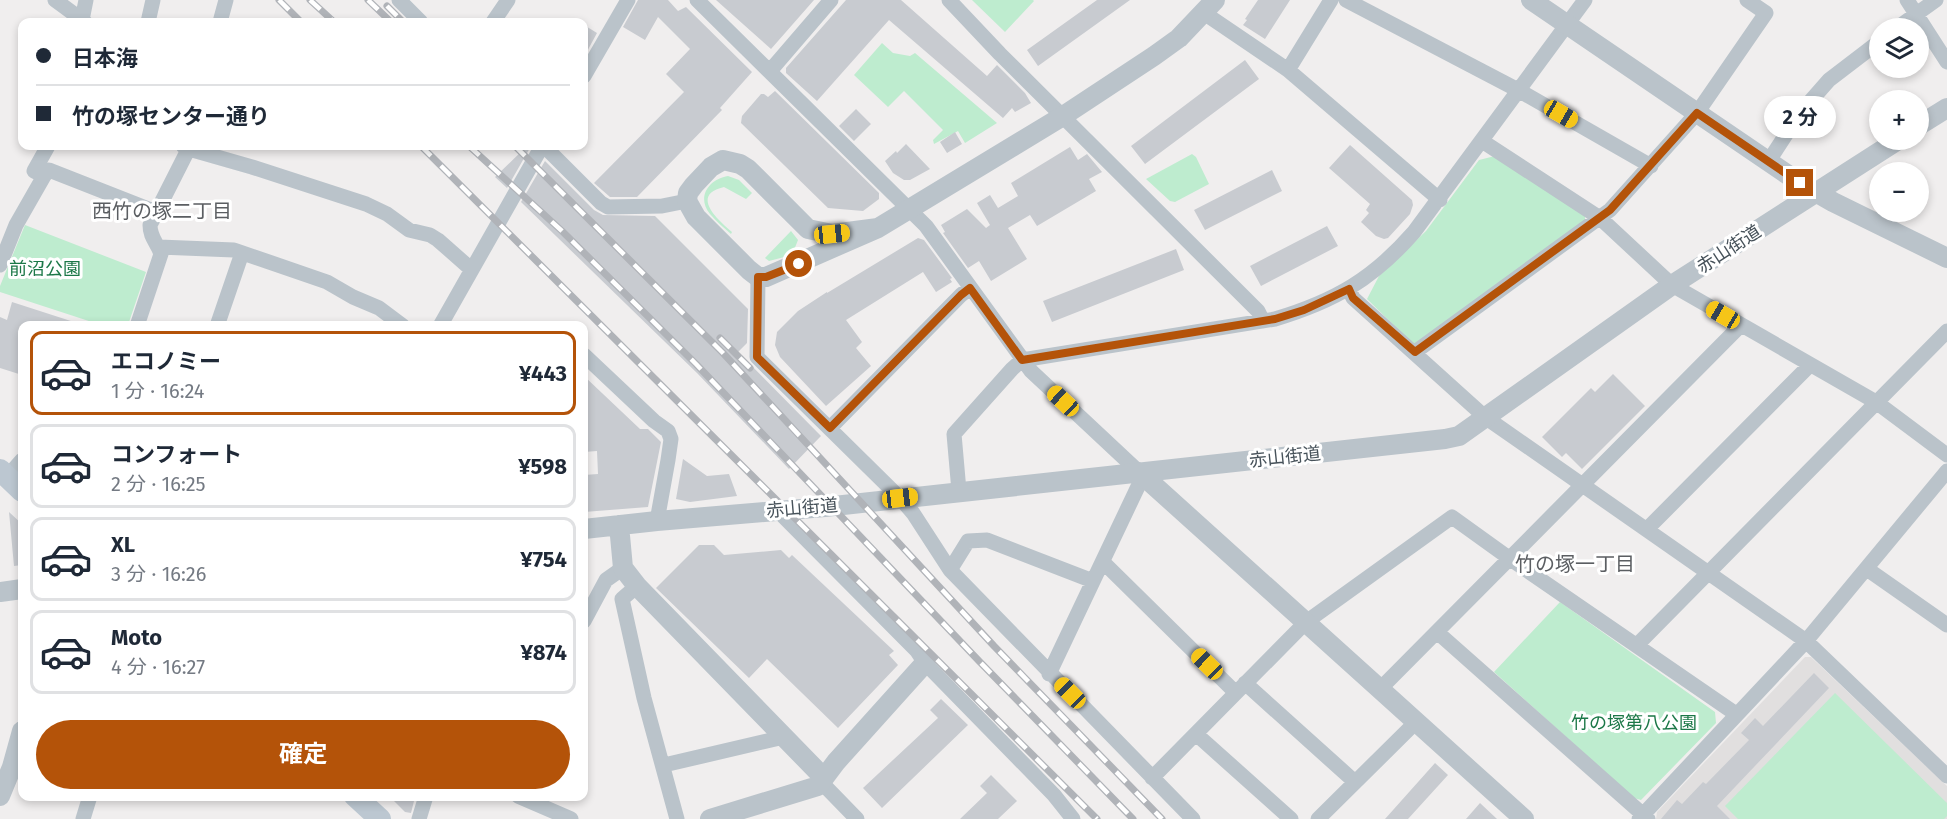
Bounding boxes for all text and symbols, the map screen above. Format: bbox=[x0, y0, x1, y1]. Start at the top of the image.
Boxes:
map controls bbox=[1869, 18, 1929, 222]
button: layers bbox=[1869, 18, 1929, 78]
text: 日本海 bbox=[72, 45, 138, 72]
button: + bbox=[1869, 90, 1929, 150]
callout: 2 分 bbox=[1764, 96, 1836, 138]
car bbox=[1541, 97, 1581, 131]
text: 竹の塚センター通り bbox=[72, 103, 270, 130]
text: 2 分 bbox=[1782, 105, 1818, 129]
button: − bbox=[1869, 162, 1929, 222]
route end bbox=[1786, 169, 1813, 196]
district label: 西竹の塚二丁目 bbox=[92, 199, 232, 223]
street label: 赤山街道 bbox=[1693, 220, 1765, 278]
car bbox=[813, 223, 851, 245]
route start bbox=[785, 250, 812, 277]
park label: 前沼公園 bbox=[9, 258, 81, 280]
car bbox=[1703, 298, 1743, 332]
icon: car bbox=[39, 346, 93, 400]
text: エコノミー bbox=[111, 348, 221, 375]
text: ¥443 bbox=[519, 360, 567, 387]
text: 1 分 · 16:24 bbox=[111, 379, 204, 403]
car bbox=[1044, 382, 1082, 420]
icon: car bbox=[39, 439, 93, 493]
text: コンフォート bbox=[111, 441, 242, 468]
street label: 赤山街道 bbox=[1248, 442, 1322, 472]
text: ¥598 bbox=[518, 453, 567, 480]
text: 2 分 · 16:25 bbox=[111, 472, 206, 496]
car bbox=[881, 487, 919, 509]
street label: 赤山街道 bbox=[765, 494, 839, 522]
text: XL bbox=[111, 531, 135, 558]
icon: car bbox=[39, 532, 93, 586]
text: ¥754 bbox=[520, 546, 567, 573]
district label: 竹の塚一丁目 bbox=[1515, 552, 1635, 576]
text: 3 分 · 16:26 bbox=[111, 562, 206, 586]
text: Moto bbox=[111, 624, 162, 651]
icon: car bbox=[39, 625, 93, 679]
text: ¥874 bbox=[520, 639, 567, 666]
car bbox=[1188, 645, 1226, 683]
text: 4 分 · 16:27 bbox=[111, 655, 205, 679]
car bbox=[1051, 674, 1089, 712]
park label: 竹の塚第八公園 bbox=[1571, 712, 1697, 734]
button: 確定 bbox=[36, 720, 570, 789]

